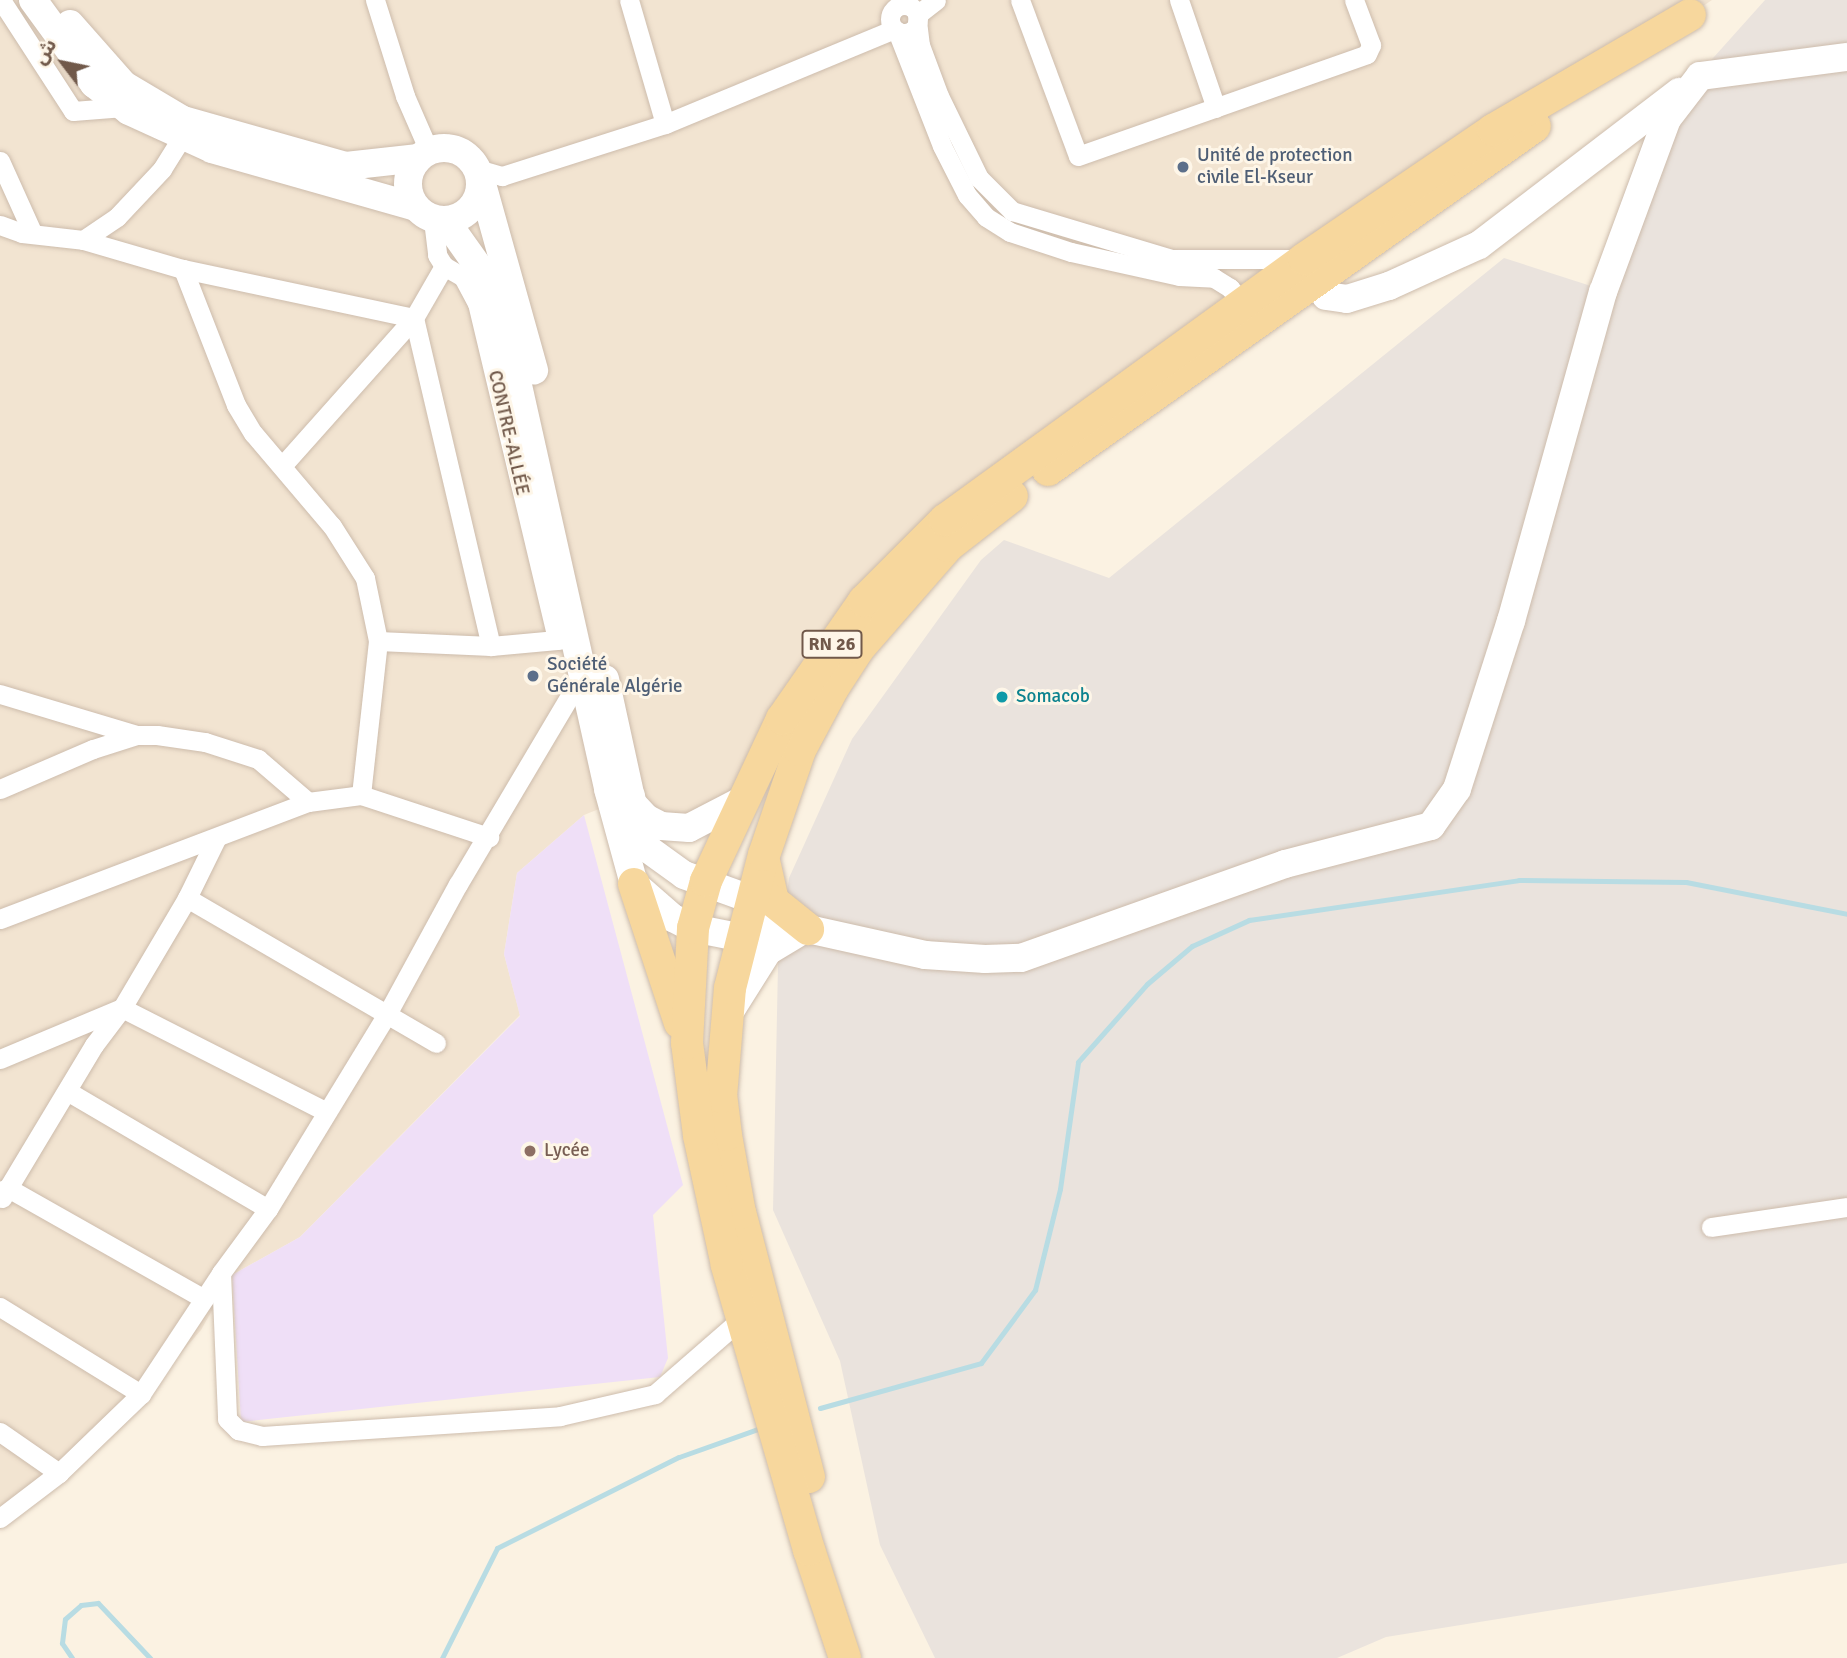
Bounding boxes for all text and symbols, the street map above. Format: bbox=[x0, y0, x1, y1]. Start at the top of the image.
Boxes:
north arrow bbox=[28, 28, 98, 98]
text: ش bbox=[28, 34, 62, 69]
place label: Unité de protection civile El-Kseur bbox=[1197, 145, 1353, 189]
marker: Unité de protection civile El-Kseur bbox=[1175, 159, 1191, 175]
street label: CONTRE-ALLÉE bbox=[483, 368, 533, 498]
road number: RN 26 bbox=[800, 630, 864, 658]
place label: Société Générale Algérie bbox=[547, 654, 683, 698]
marker: Société Générale Algérie bbox=[525, 668, 541, 684]
place label: Somacob bbox=[1016, 686, 1090, 708]
marker: Somacob bbox=[994, 689, 1010, 705]
place label: Lycée bbox=[544, 1140, 590, 1162]
marker: Lycée bbox=[522, 1143, 538, 1159]

